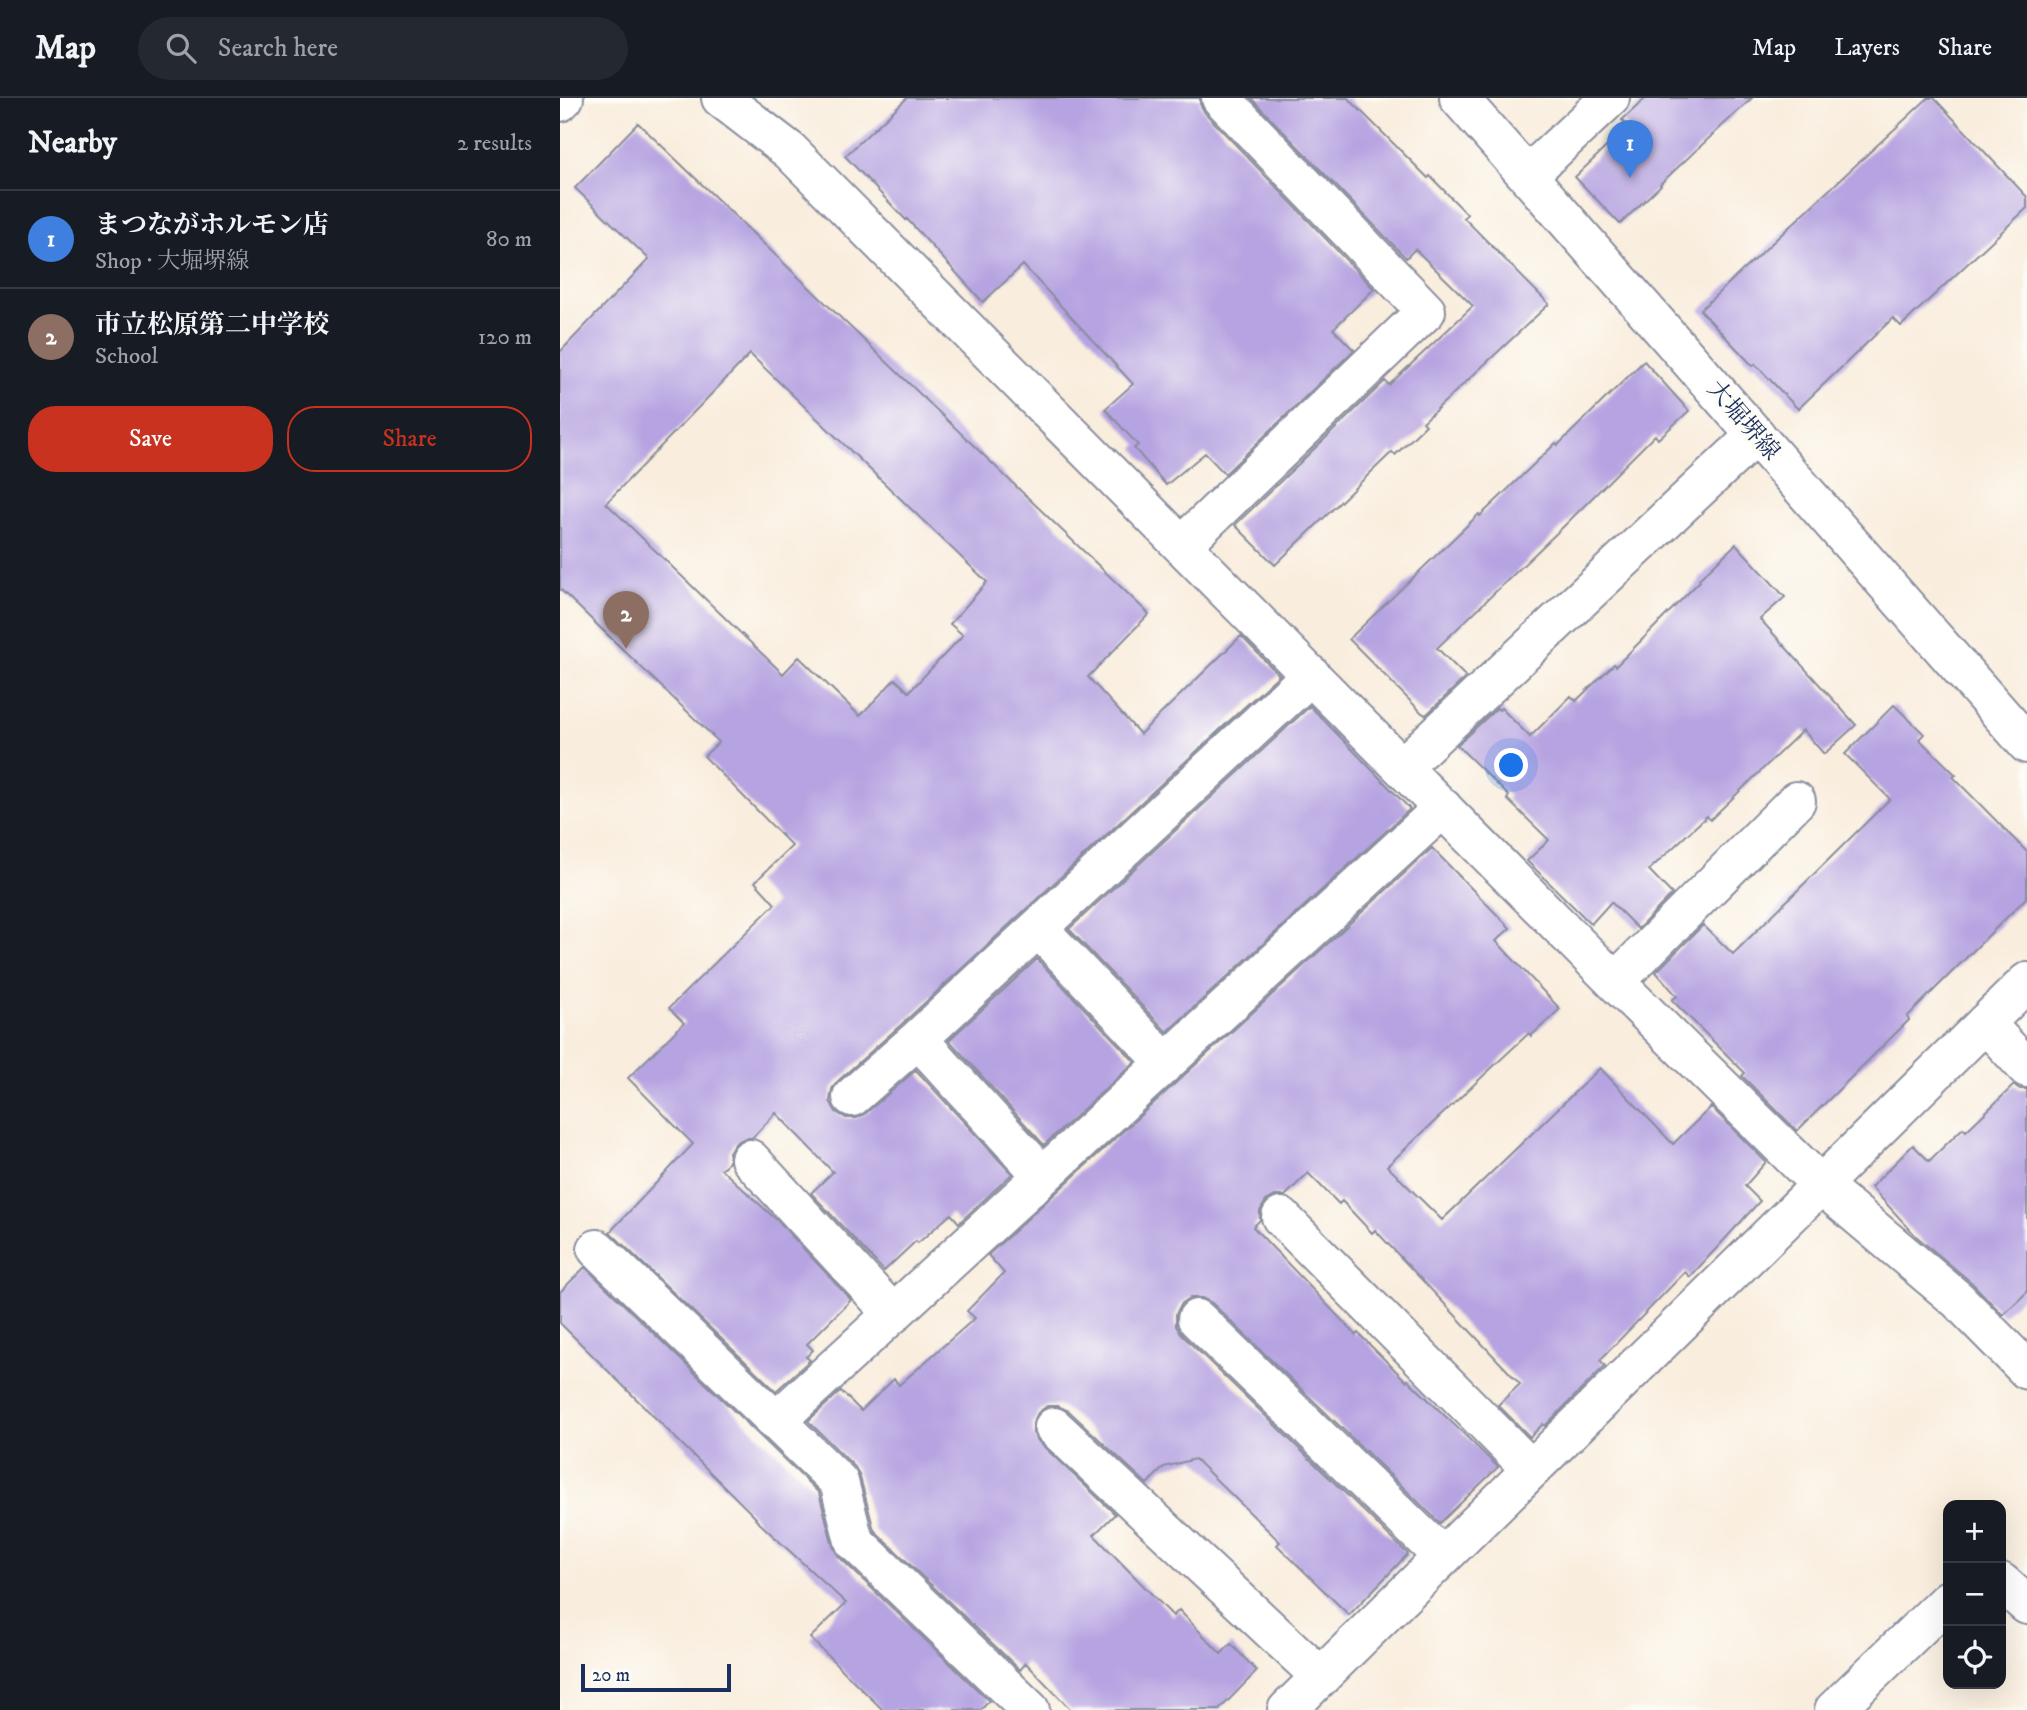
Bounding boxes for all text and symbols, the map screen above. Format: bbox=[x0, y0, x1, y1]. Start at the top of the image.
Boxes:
search box bbox=[138, 17, 628, 80]
text: Map bbox=[35, 28, 96, 69]
icon: search bbox=[162, 29, 200, 67]
text: Search here bbox=[218, 32, 338, 65]
text: Map bbox=[1752, 33, 1796, 63]
text: Layers bbox=[1834, 33, 1900, 63]
text: Share bbox=[1938, 33, 1992, 63]
pin: 1 bbox=[1607, 120, 1653, 178]
text: Nearby bbox=[28, 125, 117, 162]
text: 2 results bbox=[457, 129, 532, 158]
text: まつながホルモン店 bbox=[95, 209, 329, 242]
text: 1 bbox=[47, 225, 55, 254]
text: 80 m bbox=[486, 225, 532, 254]
text: Shop · 大堀堺線 bbox=[95, 247, 249, 276]
text: 市立松原第二中学校 bbox=[95, 309, 329, 342]
text: 2 bbox=[45, 323, 57, 352]
text: 120 m bbox=[478, 323, 532, 352]
text: School bbox=[95, 342, 158, 371]
street label: 大堀堺線 bbox=[1700, 375, 1786, 467]
button: Save bbox=[28, 406, 273, 472]
button: Share bbox=[287, 406, 532, 472]
pin: 2 bbox=[603, 591, 649, 649]
your location bbox=[1494, 748, 1528, 782]
map controls bbox=[1943, 1500, 2006, 1689]
button: + bbox=[1943, 1500, 2006, 1563]
button: − bbox=[1943, 1563, 2006, 1626]
button: locate bbox=[1943, 1626, 2006, 1689]
scale bar bbox=[581, 1661, 732, 1693]
text: 20 m bbox=[592, 1664, 630, 1687]

